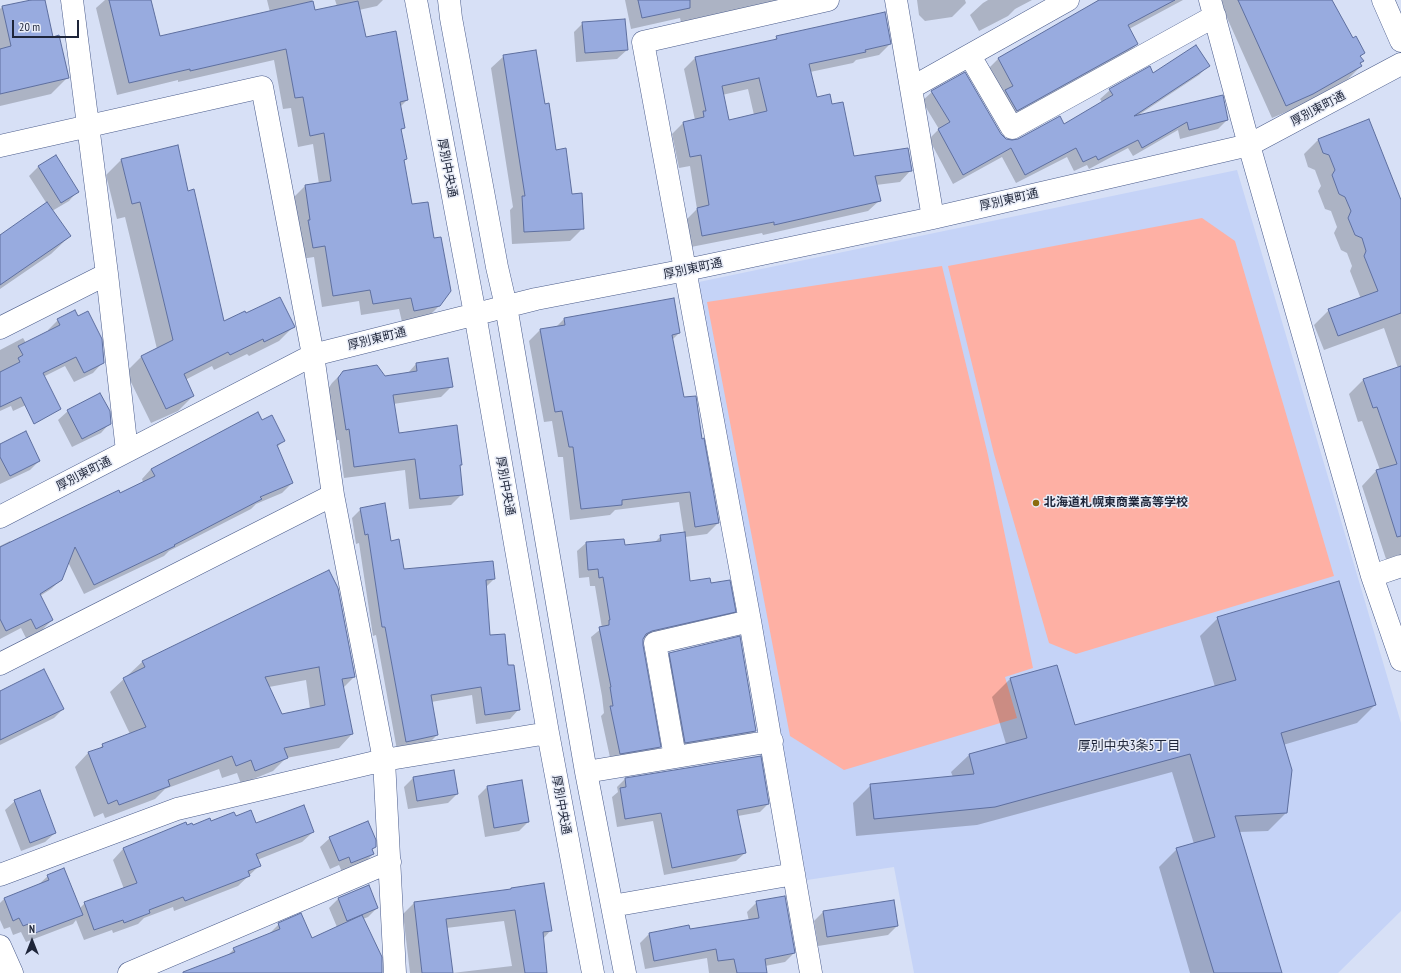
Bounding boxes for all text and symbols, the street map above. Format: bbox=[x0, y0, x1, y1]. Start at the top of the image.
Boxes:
scale bar bbox=[14, 12, 81, 38]
text: 20 m bbox=[19, 19, 40, 34]
street label: 厚別東町通 bbox=[1288, 89, 1348, 129]
street label: 厚別中央通 bbox=[434, 137, 460, 199]
street label: 厚別東町通 bbox=[978, 186, 1040, 214]
street label: 厚別東町通 bbox=[662, 256, 724, 282]
street label: 厚別東町通 bbox=[346, 325, 408, 353]
street label: 厚別東町通 bbox=[54, 454, 114, 494]
street label: 厚別中央通 bbox=[493, 455, 517, 517]
place label: 北海道札幌東商業高等学校 bbox=[1044, 496, 1188, 510]
marker: 北海道札幌東商業高等学校 bbox=[1031, 498, 1041, 508]
district label: 厚別中央3条5丁目 bbox=[1078, 738, 1180, 754]
street label: 厚別中央通 bbox=[549, 774, 573, 836]
north arrow bbox=[12, 921, 52, 961]
text: N bbox=[29, 922, 35, 936]

